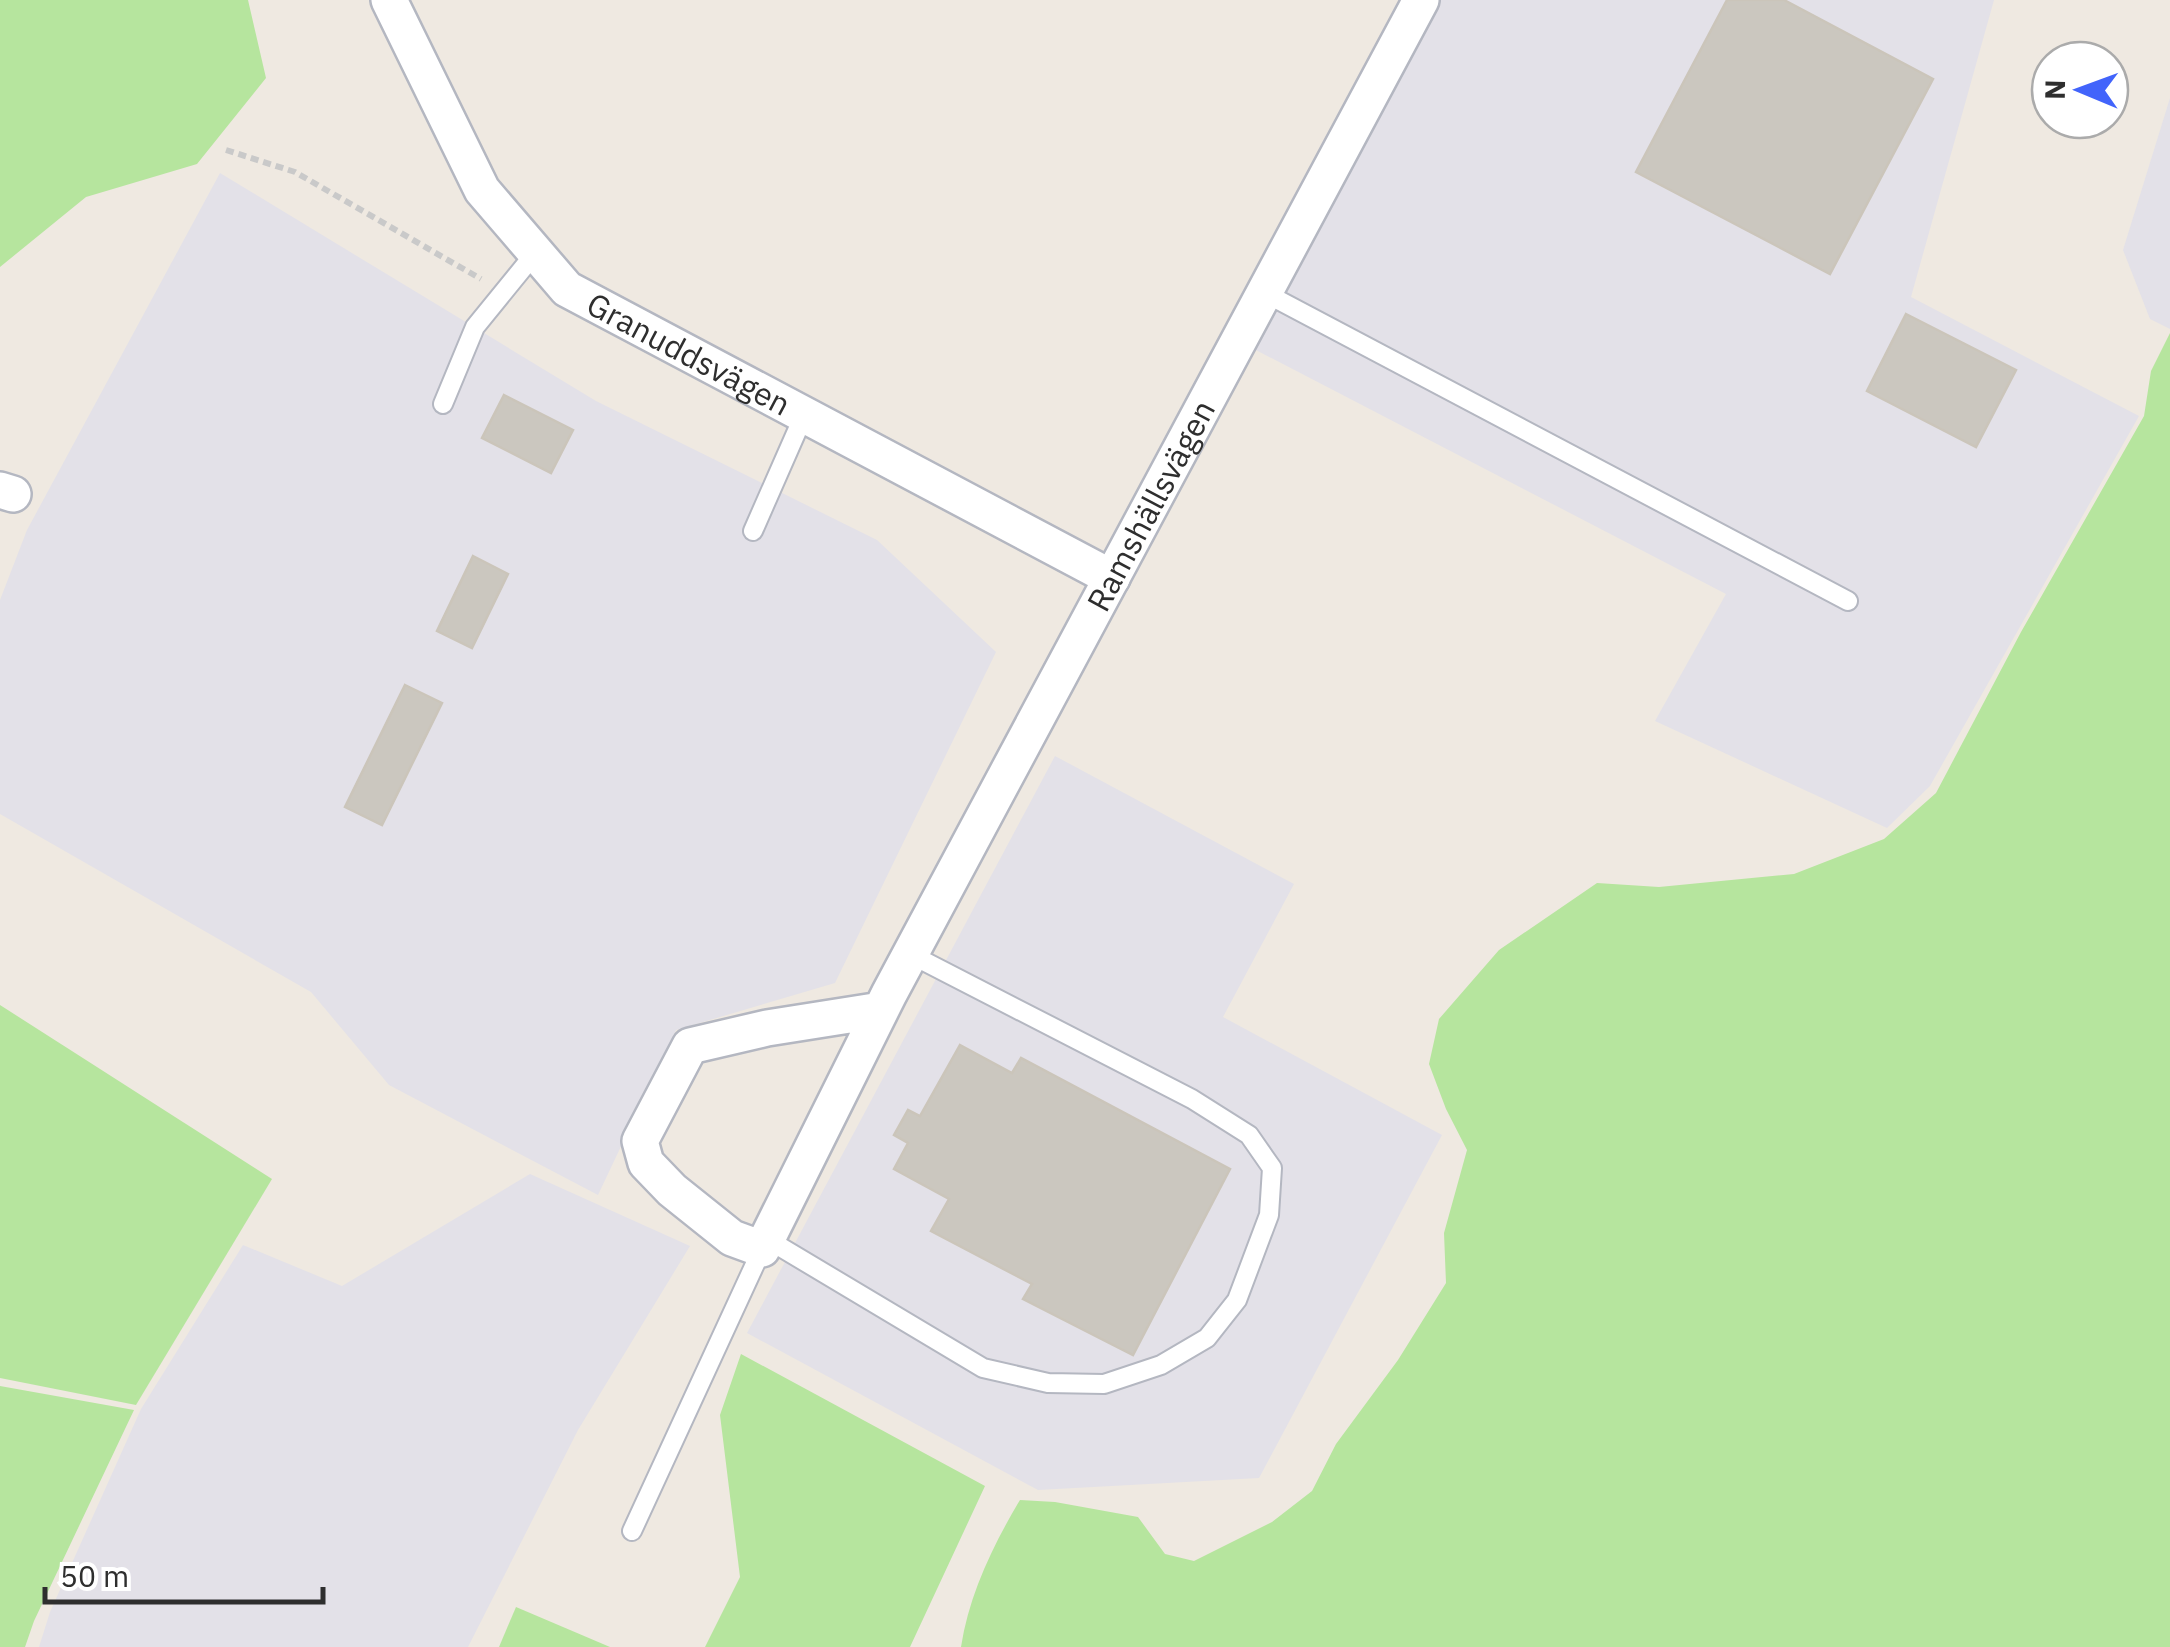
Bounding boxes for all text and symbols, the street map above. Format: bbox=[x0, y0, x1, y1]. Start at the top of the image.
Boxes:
north arrow bbox=[2030, 40, 2130, 140]
text: N bbox=[2036, 79, 2073, 100]
street label: Granuddsvägen bbox=[580, 282, 798, 425]
street label: Ramshällsvägen bbox=[1077, 393, 1224, 618]
scale bar bbox=[45, 1542, 322, 1604]
text: 50 m bbox=[60, 1556, 129, 1595]

